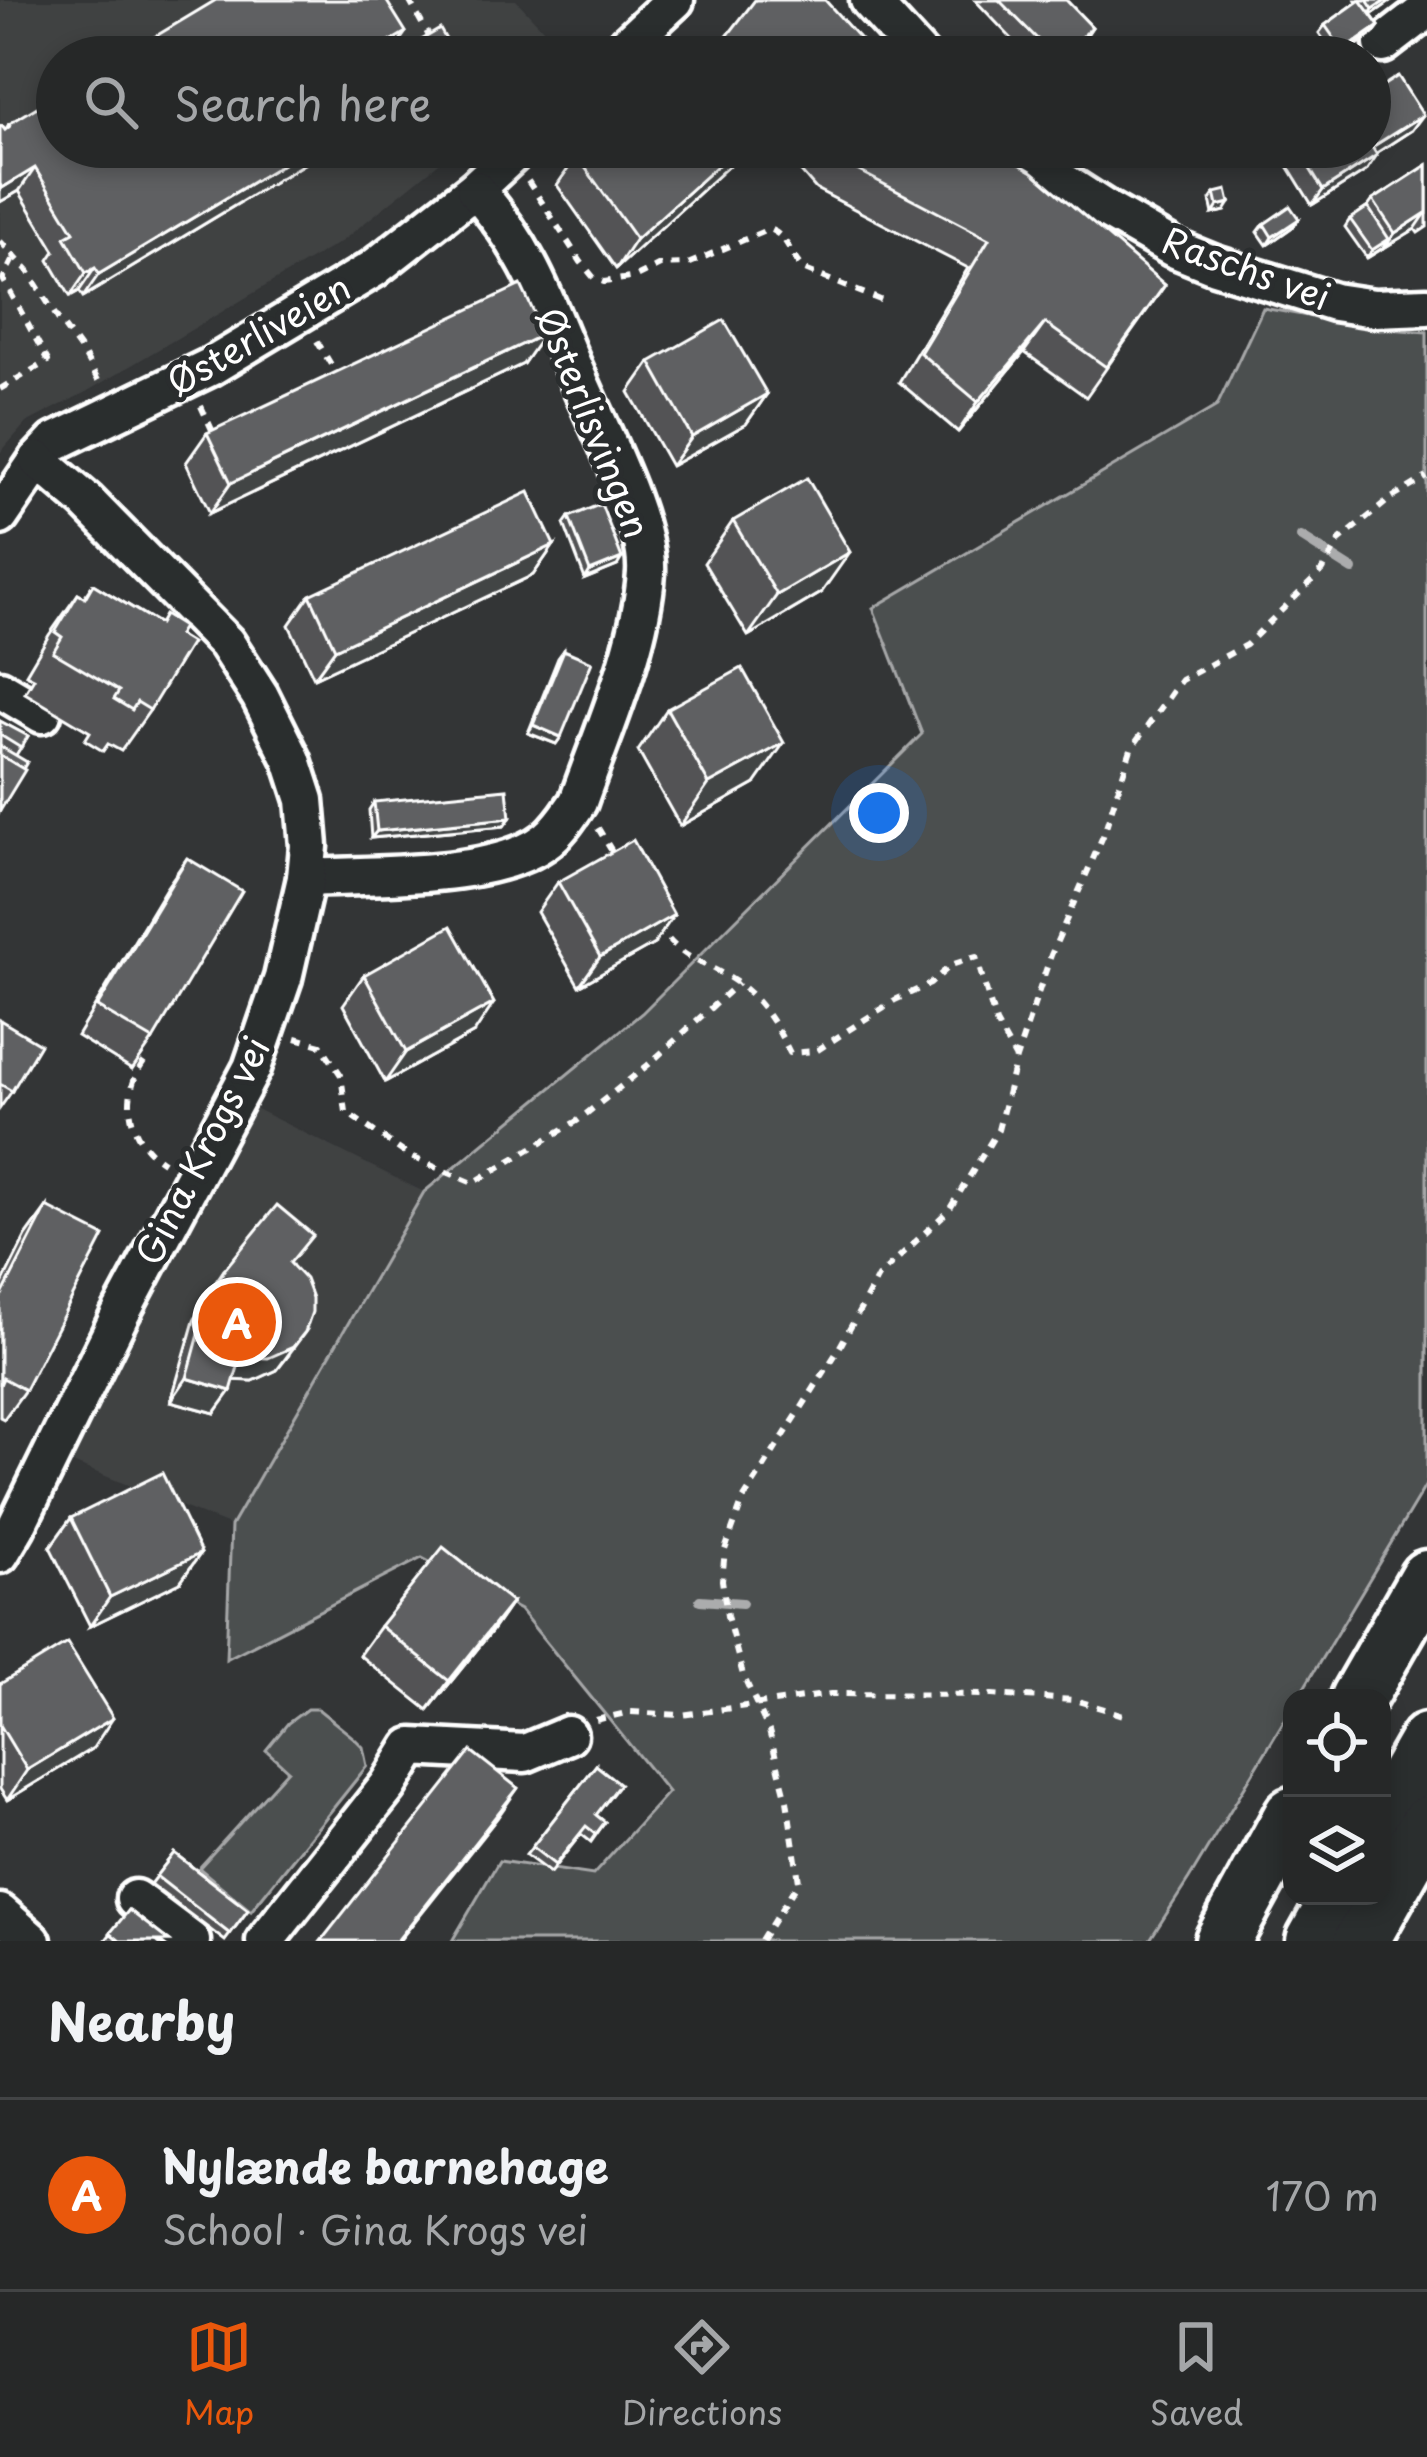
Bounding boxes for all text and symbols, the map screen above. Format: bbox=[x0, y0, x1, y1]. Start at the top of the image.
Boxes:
search box bbox=[36, 36, 1391, 168]
text: Search here bbox=[174, 68, 431, 136]
icon: search bbox=[78, 69, 144, 135]
street label: Raschs vei bbox=[1155, 212, 1338, 322]
street label: Østerliveien bbox=[156, 259, 360, 408]
street label: Østerlisvingen bbox=[524, 299, 666, 546]
your location bbox=[849, 783, 909, 843]
street label: Gina Krogs vei bbox=[120, 1027, 282, 1274]
pin: A bbox=[198, 1277, 276, 1367]
map controls bbox=[1283, 1689, 1391, 1905]
button: locate bbox=[1283, 1689, 1391, 1797]
button: layers bbox=[1283, 1797, 1391, 1905]
text: Nearby bbox=[48, 1981, 235, 2058]
text: Nylænde barnehage bbox=[162, 2131, 609, 2199]
text: A bbox=[72, 2165, 102, 2224]
text: 170 m bbox=[1266, 2165, 1379, 2224]
text: School · Gina Krogs vei bbox=[162, 2199, 588, 2258]
tab: Map bbox=[184, 2314, 254, 2436]
tab: Directions bbox=[622, 2314, 782, 2436]
tab: Saved bbox=[1150, 2314, 1243, 2436]

